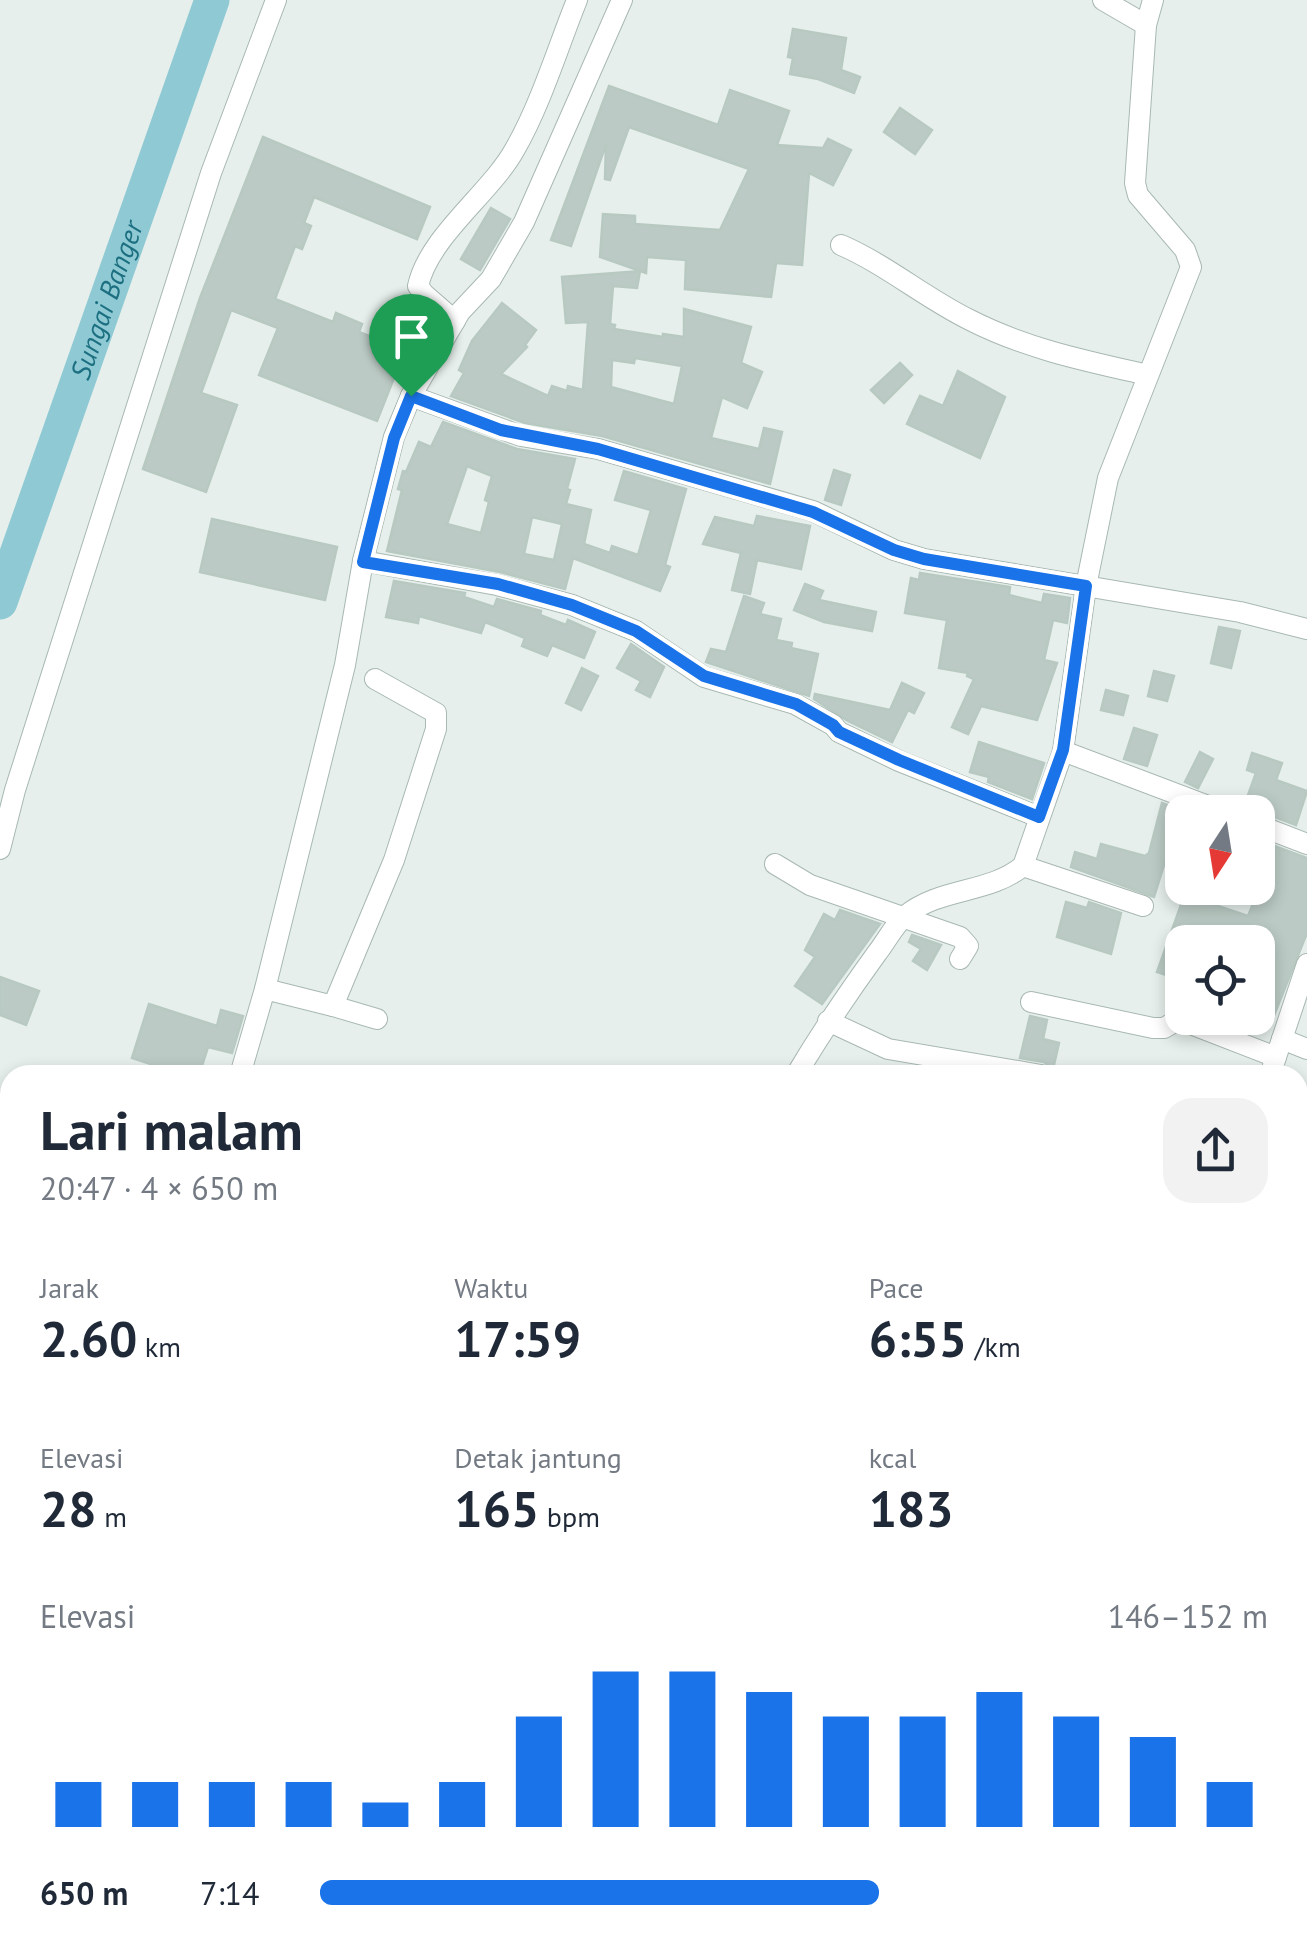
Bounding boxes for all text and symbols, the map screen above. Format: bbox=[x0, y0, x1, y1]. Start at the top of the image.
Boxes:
water label: Sungai Banger bbox=[61, 214, 151, 384]
pin bbox=[369, 294, 454, 397]
icon: arrive bbox=[384, 309, 439, 364]
north arrow bbox=[1165, 795, 1275, 905]
map controls bbox=[1165, 795, 1275, 1035]
button: locate bbox=[1165, 925, 1275, 1035]
text: Lari malam bbox=[40, 1094, 303, 1165]
button: share bbox=[1163, 1098, 1268, 1203]
text: 20:47 · 4 × 650 m bbox=[40, 1167, 278, 1209]
text: Jarak bbox=[40, 1269, 99, 1306]
text: Waktu bbox=[454, 1269, 528, 1306]
text: Pace bbox=[869, 1269, 923, 1306]
text: 2.60 bbox=[40, 1306, 137, 1371]
text: 17:59 bbox=[454, 1306, 581, 1371]
text: 6:55 bbox=[869, 1306, 967, 1371]
text: km bbox=[137, 1328, 181, 1365]
text: /km bbox=[967, 1328, 1021, 1365]
text: Elevasi bbox=[40, 1439, 123, 1476]
text: Detak jantung bbox=[454, 1439, 622, 1476]
text: kcal bbox=[869, 1439, 916, 1476]
text: 28 bbox=[40, 1476, 97, 1541]
text: 165 bbox=[454, 1476, 539, 1541]
text: 183 bbox=[869, 1476, 954, 1541]
text: m bbox=[97, 1498, 127, 1535]
text: bpm bbox=[539, 1498, 600, 1535]
text: Elevasi bbox=[40, 1595, 135, 1637]
text: 146–152 m bbox=[1108, 1595, 1268, 1637]
text: 650 m bbox=[40, 1872, 128, 1914]
text: 7:14 bbox=[200, 1872, 259, 1914]

